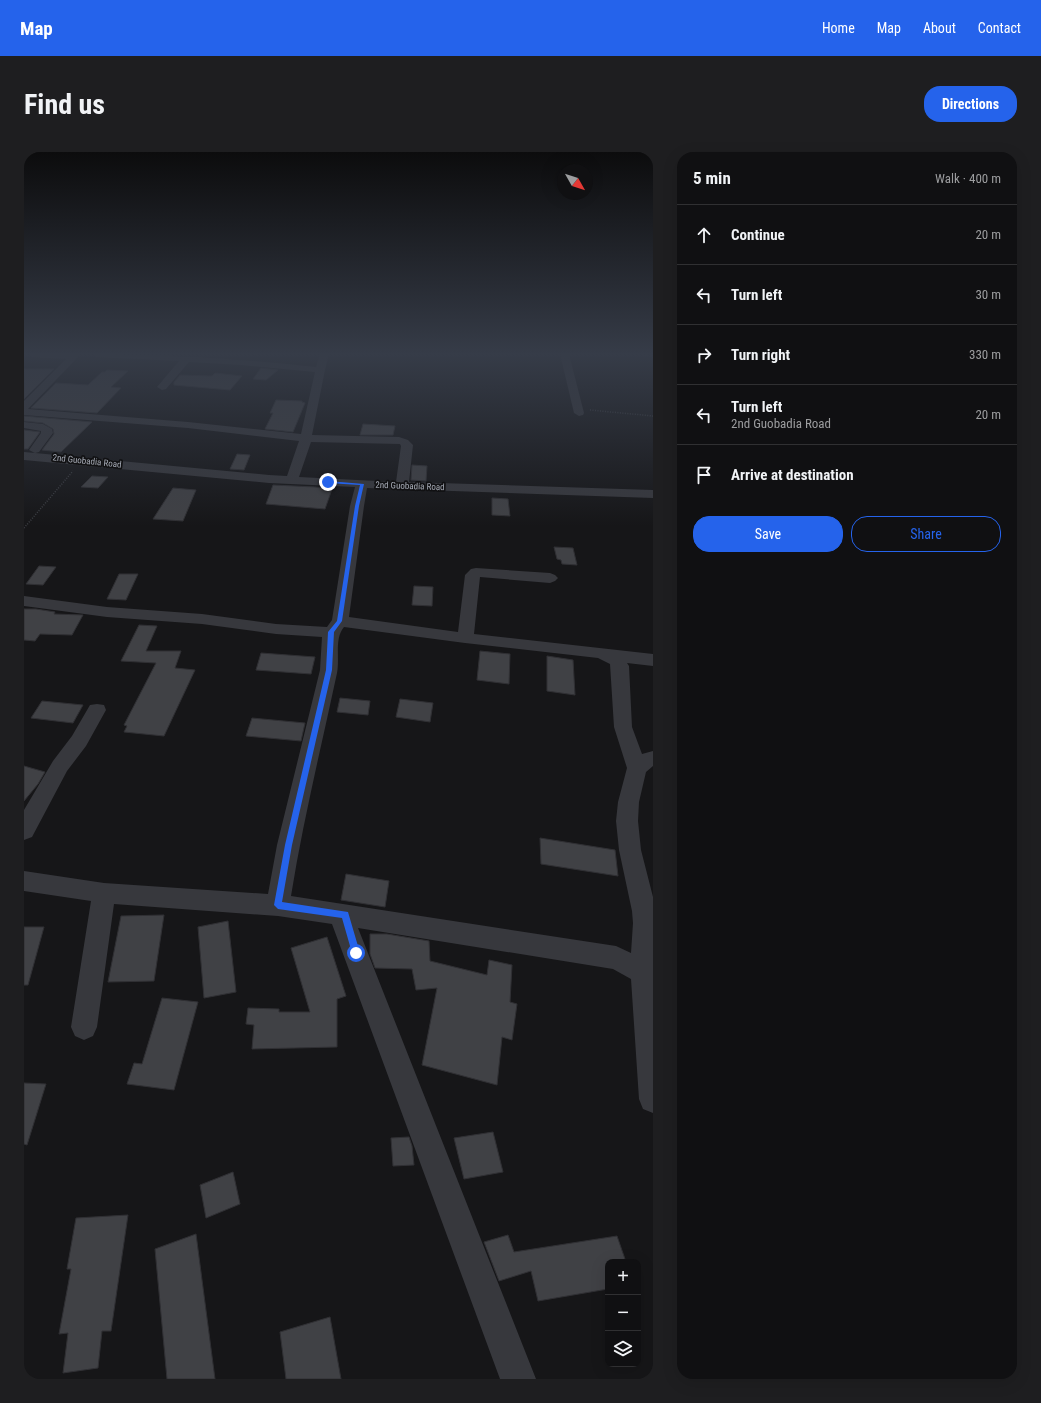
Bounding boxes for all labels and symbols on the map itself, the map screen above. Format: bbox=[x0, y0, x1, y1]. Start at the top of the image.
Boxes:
north arrow bbox=[557, 164, 593, 200]
street label: 2nd Guobadia Road bbox=[52, 452, 122, 470]
route end bbox=[319, 473, 337, 491]
street label: 2nd Guobadia Road bbox=[375, 480, 445, 492]
route start bbox=[347, 944, 365, 962]

